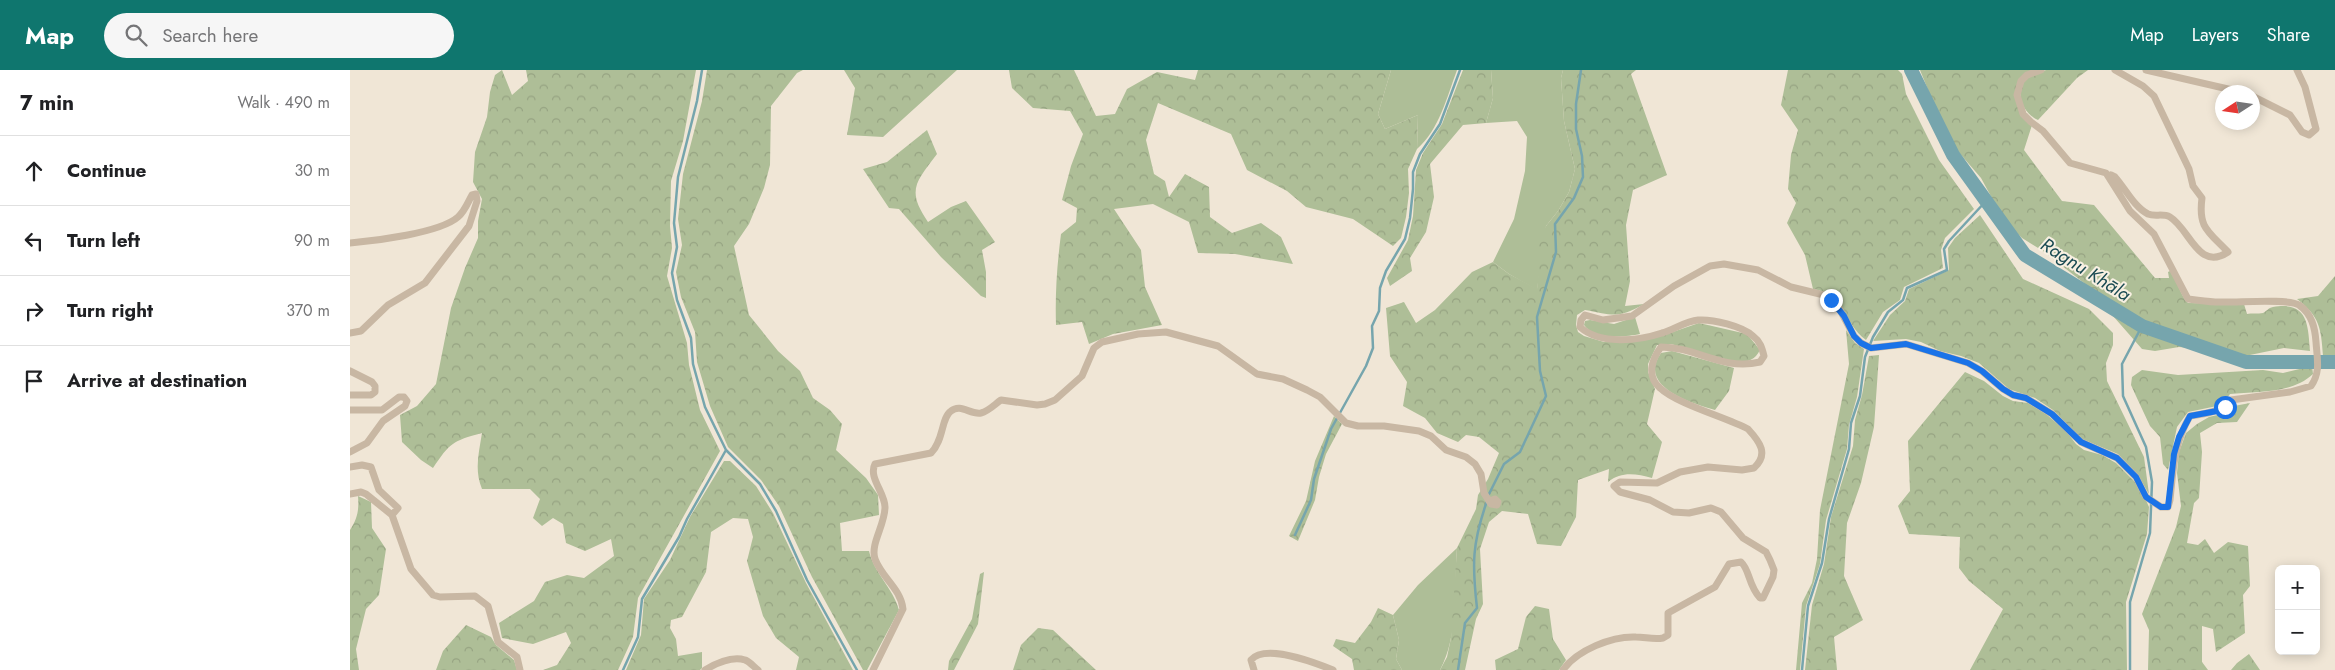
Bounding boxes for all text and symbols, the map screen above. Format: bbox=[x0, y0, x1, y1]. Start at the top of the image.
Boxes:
search box bbox=[104, 13, 454, 58]
text: Map bbox=[25, 18, 74, 53]
icon: search bbox=[122, 21, 150, 49]
text: Search here bbox=[162, 22, 258, 49]
text: Map bbox=[2130, 22, 2164, 48]
text: Layers bbox=[2192, 22, 2239, 48]
text: Share bbox=[2267, 22, 2310, 48]
north arrow bbox=[2215, 85, 2260, 130]
text: 7 min bbox=[20, 88, 74, 118]
text: Walk · 490 m bbox=[238, 91, 330, 114]
icon: ahead bbox=[20, 157, 48, 185]
text: Continue bbox=[67, 157, 146, 184]
text: 30 m bbox=[294, 159, 330, 182]
icon: left bbox=[20, 227, 48, 255]
text: Turn left bbox=[67, 227, 140, 254]
text: 90 m bbox=[294, 229, 330, 252]
water label: Ragnu Khāla bbox=[2035, 231, 2136, 308]
route end bbox=[1820, 289, 1843, 312]
icon: right bbox=[20, 297, 48, 325]
text: Turn right bbox=[67, 297, 153, 324]
text: 370 m bbox=[286, 299, 330, 322]
icon: arrive bbox=[20, 367, 48, 395]
text: Arrive at destination bbox=[67, 367, 247, 394]
route start bbox=[2214, 396, 2237, 419]
map controls bbox=[2275, 565, 2320, 655]
button: + bbox=[2275, 565, 2320, 610]
button: − bbox=[2275, 610, 2320, 655]

